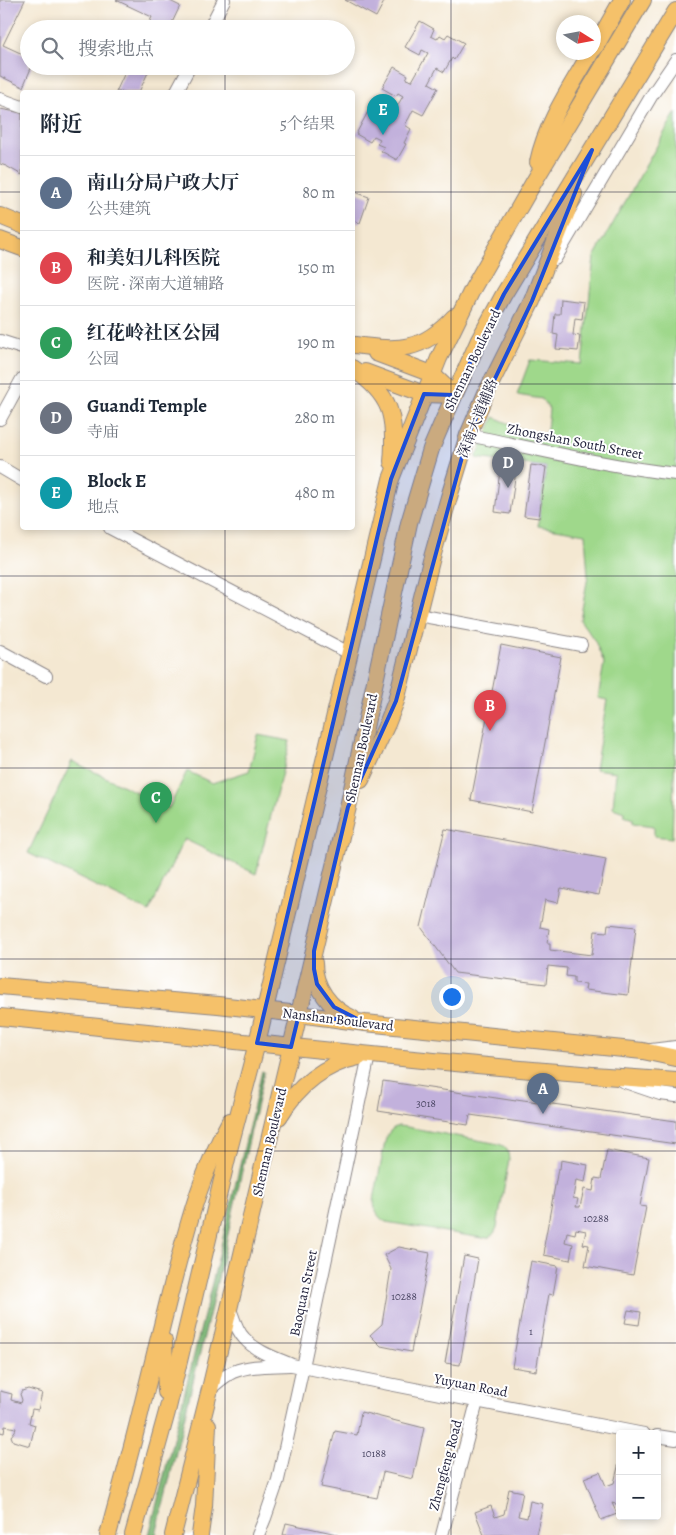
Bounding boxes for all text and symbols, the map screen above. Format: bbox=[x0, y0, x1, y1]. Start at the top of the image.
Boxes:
north arrow bbox=[556, 15, 601, 60]
search box bbox=[20, 20, 355, 75]
icon: search bbox=[38, 34, 66, 62]
text: 搜索地点 bbox=[78, 36, 154, 62]
pin: E bbox=[367, 94, 399, 135]
text: 附近 bbox=[40, 110, 82, 138]
text: 5个结果 bbox=[280, 113, 335, 135]
text: 南山分局户政大厅 bbox=[87, 170, 239, 196]
text: A bbox=[51, 182, 61, 204]
text: 80 m bbox=[302, 182, 335, 204]
text: 公共建筑 bbox=[87, 198, 151, 220]
text: 和美妇儿科医院 bbox=[87, 245, 220, 271]
text: B bbox=[51, 257, 61, 279]
text: 150 m bbox=[298, 257, 335, 279]
text: 医院 · 深南大道辅路 bbox=[87, 273, 225, 295]
street label: Shennan Boulevard bbox=[440, 306, 506, 414]
text: 红花岭社区公园 bbox=[87, 320, 220, 346]
text: C bbox=[51, 332, 61, 354]
text: 190 m bbox=[297, 332, 335, 354]
text: 公园 bbox=[87, 348, 119, 370]
street label: 深南大道辅路 bbox=[453, 376, 502, 461]
text: Guandi Temple bbox=[87, 393, 207, 419]
text: D bbox=[50, 407, 62, 429]
text: 280 m bbox=[295, 407, 335, 429]
street label: Zhongshan South Street bbox=[505, 419, 645, 464]
text: 寺庙 bbox=[87, 421, 119, 443]
pin: D bbox=[492, 447, 524, 488]
text: Block E bbox=[87, 468, 146, 494]
text: E bbox=[51, 482, 61, 504]
text: 480 m bbox=[295, 482, 335, 504]
text: 地点 bbox=[87, 496, 119, 518]
pin: B bbox=[474, 690, 506, 731]
street label: Shennan Boulevard bbox=[341, 691, 382, 804]
pin: C bbox=[140, 782, 172, 823]
your location bbox=[439, 984, 465, 1010]
street label: Nanshan Boulevard bbox=[281, 1003, 395, 1036]
pin: A bbox=[527, 1073, 559, 1114]
street label: Shennan Boulevard bbox=[248, 1085, 291, 1198]
house number: 3018 bbox=[416, 1096, 436, 1111]
house number: 10288 bbox=[583, 1211, 609, 1226]
street label: Baoquan Street bbox=[285, 1248, 322, 1338]
house number: 10288 bbox=[391, 1289, 417, 1304]
house number: 1 bbox=[529, 1324, 533, 1339]
street label: Yuyuan Road bbox=[431, 1369, 510, 1402]
street label: Zhengfeng Road bbox=[424, 1417, 467, 1513]
map controls bbox=[616, 1430, 661, 1520]
button: + bbox=[616, 1430, 661, 1475]
house number: 10188 bbox=[362, 1446, 386, 1461]
button: − bbox=[616, 1475, 661, 1520]

